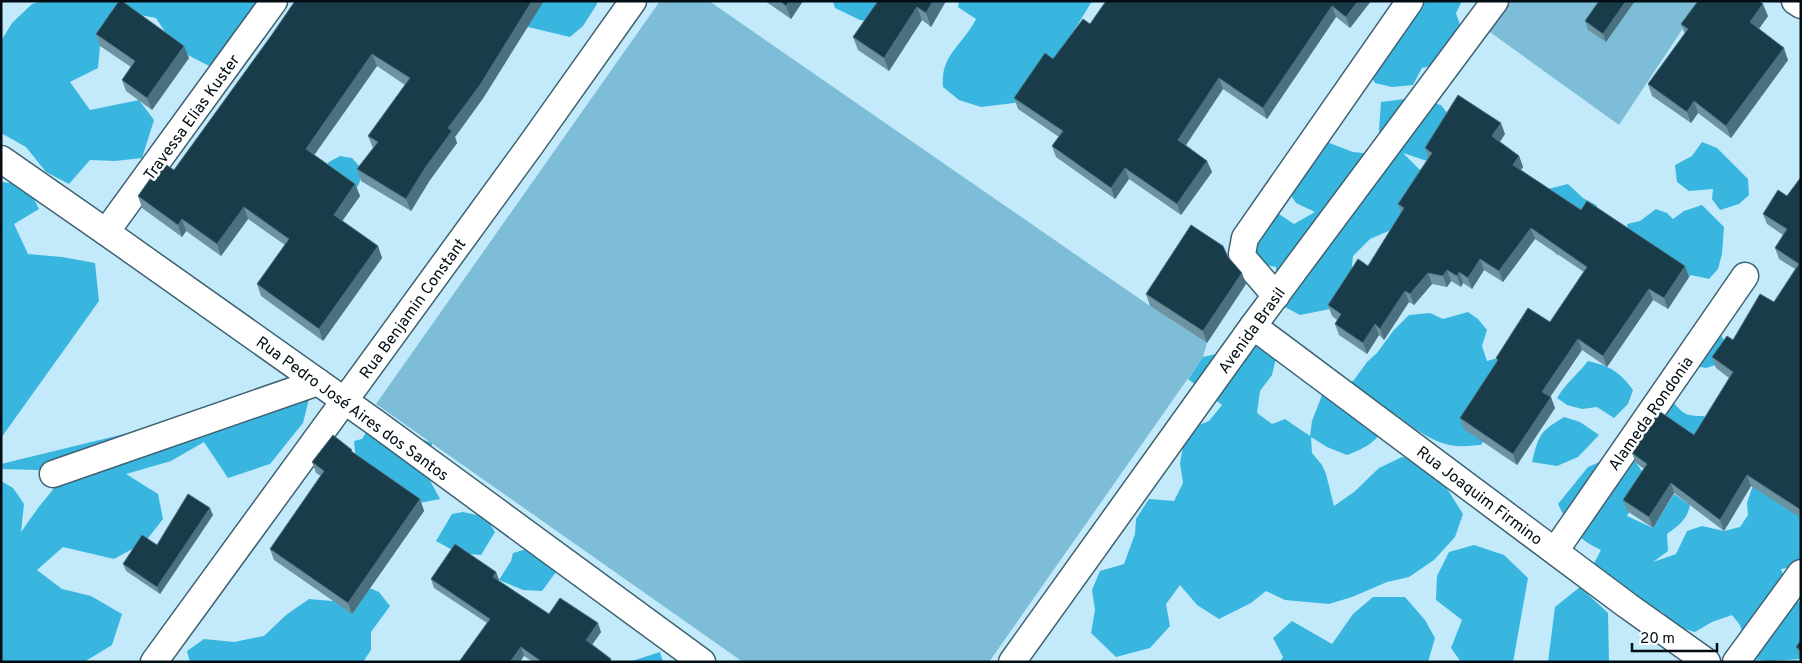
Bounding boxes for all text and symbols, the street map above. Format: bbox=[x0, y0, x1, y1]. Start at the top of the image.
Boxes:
street label: Travessa Elias Kuster bbox=[140, 51, 245, 185]
street label: Rua Benjamin Constant bbox=[356, 235, 471, 383]
street label: Avenida Brasil bbox=[1215, 284, 1291, 378]
street label: Rua Pedro José Aires dos Santos bbox=[252, 333, 452, 486]
street label: Alameda Rondonia bbox=[1605, 353, 1699, 475]
street label: Rua Joaquim Firmino bbox=[1412, 443, 1546, 551]
scale bar bbox=[1632, 620, 1717, 652]
text: 20 m bbox=[1640, 630, 1675, 649]

